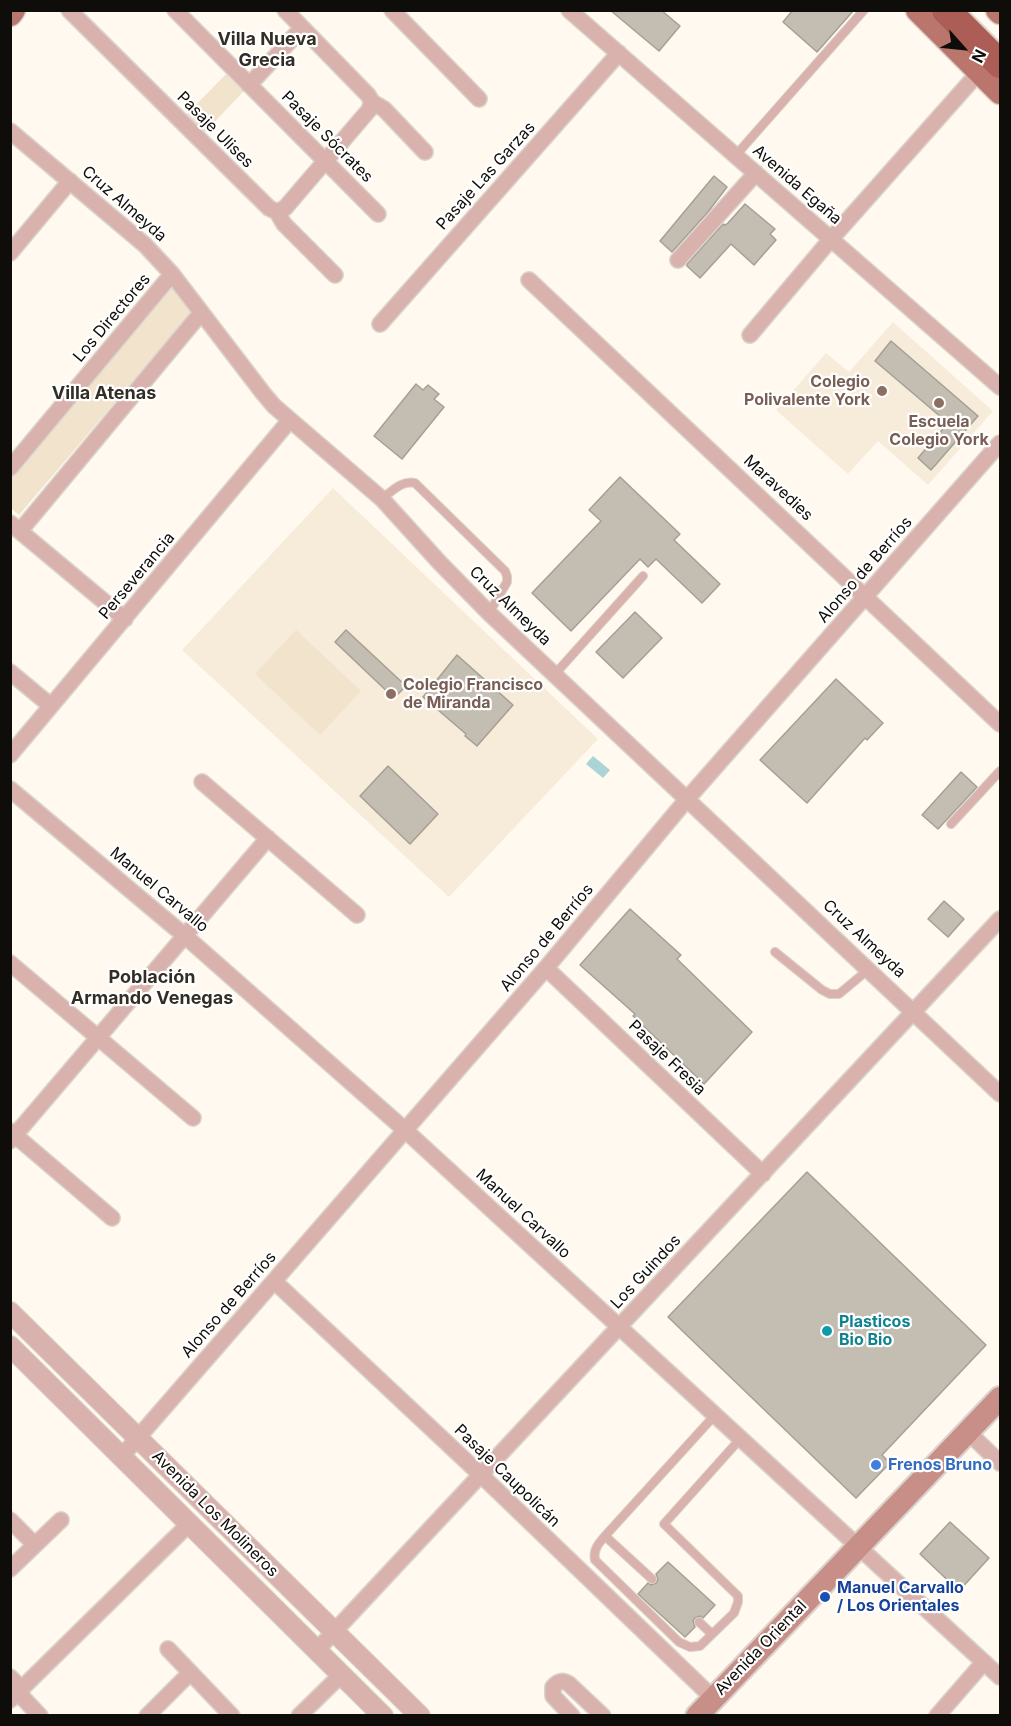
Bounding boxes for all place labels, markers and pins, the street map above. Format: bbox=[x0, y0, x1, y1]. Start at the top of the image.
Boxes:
place label: Colegio Polivalente York bbox=[744, 372, 870, 410]
marker: Colegio Polivalente York bbox=[875, 384, 889, 398]
marker: Escuela Colegio York bbox=[932, 396, 946, 410]
place label: Escuela Colegio York bbox=[889, 412, 989, 450]
place label: Colegio Francisco de Miranda bbox=[403, 675, 543, 713]
marker: Colegio Francisco de Miranda bbox=[384, 687, 398, 701]
place label: Plasticos Bio Bio bbox=[839, 1312, 910, 1350]
marker: Plasticos Bio Bio bbox=[820, 1324, 834, 1338]
place label: Frenos Bruno bbox=[888, 1455, 992, 1475]
marker: Frenos Bruno bbox=[869, 1458, 883, 1472]
place label: Manuel Carvallo / Los Orientales bbox=[837, 1578, 964, 1616]
marker: Manuel Carvallo / Los Orientales bbox=[818, 1590, 832, 1604]

